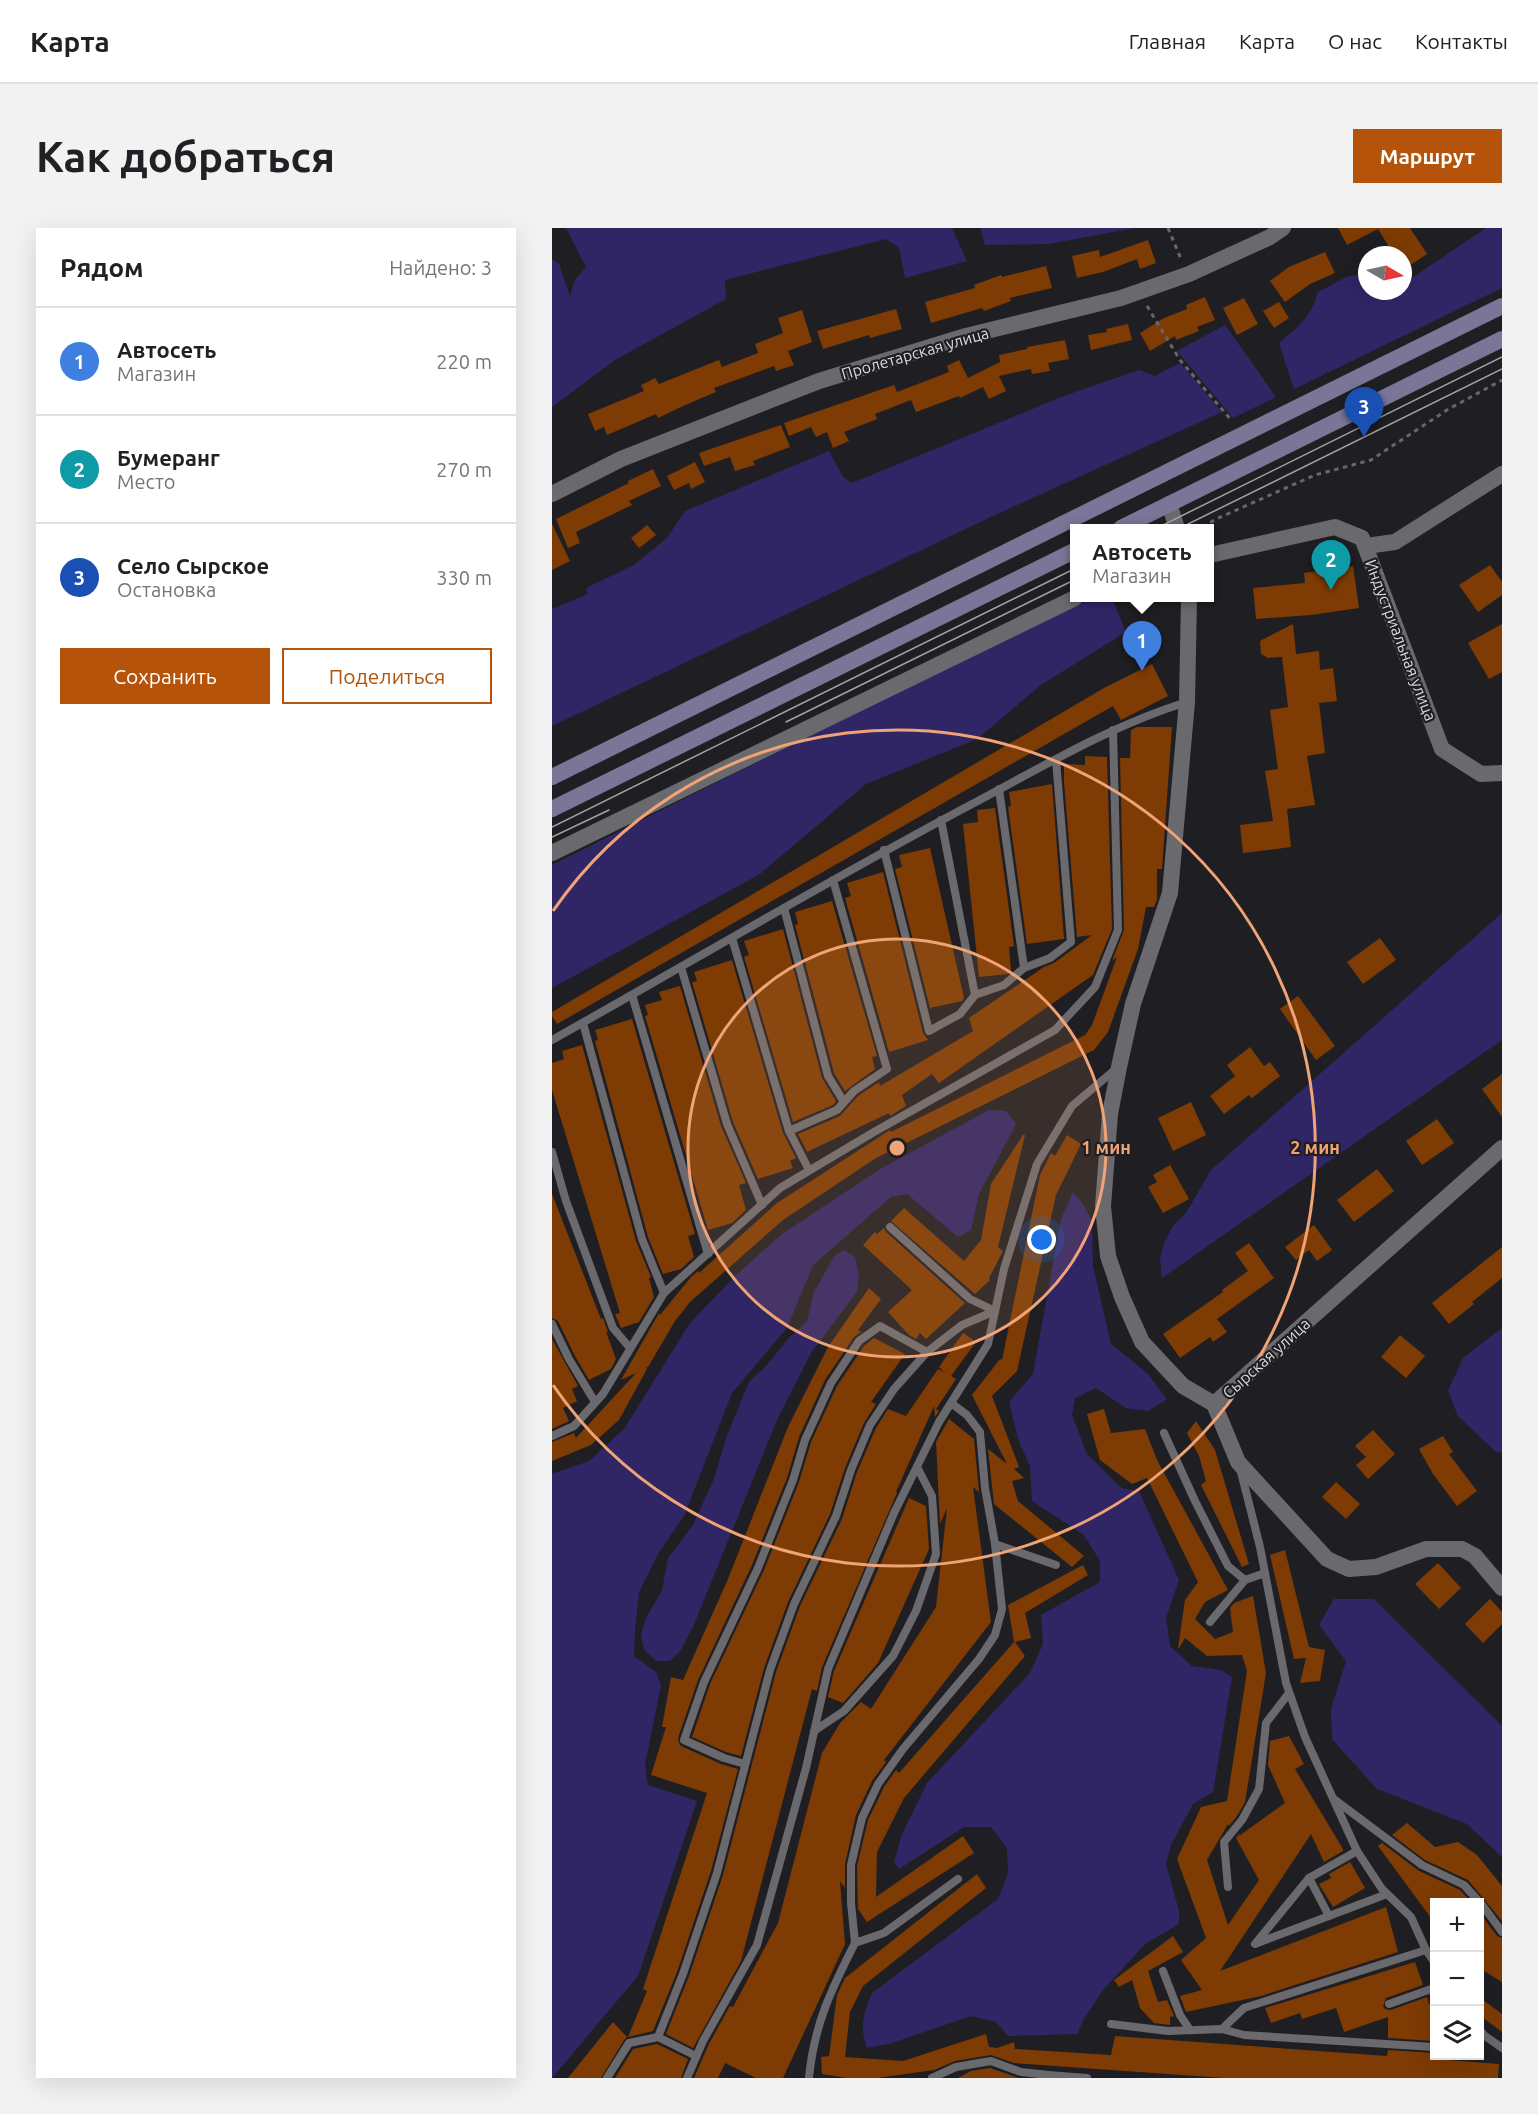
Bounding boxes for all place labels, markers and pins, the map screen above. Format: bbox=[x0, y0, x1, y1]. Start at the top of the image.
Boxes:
pin: 3 bbox=[1344, 388, 1384, 437]
pin: 2 bbox=[1312, 540, 1350, 590]
pin: 1 bbox=[1122, 622, 1162, 671]
centre of rings bbox=[887, 1138, 907, 1158]

